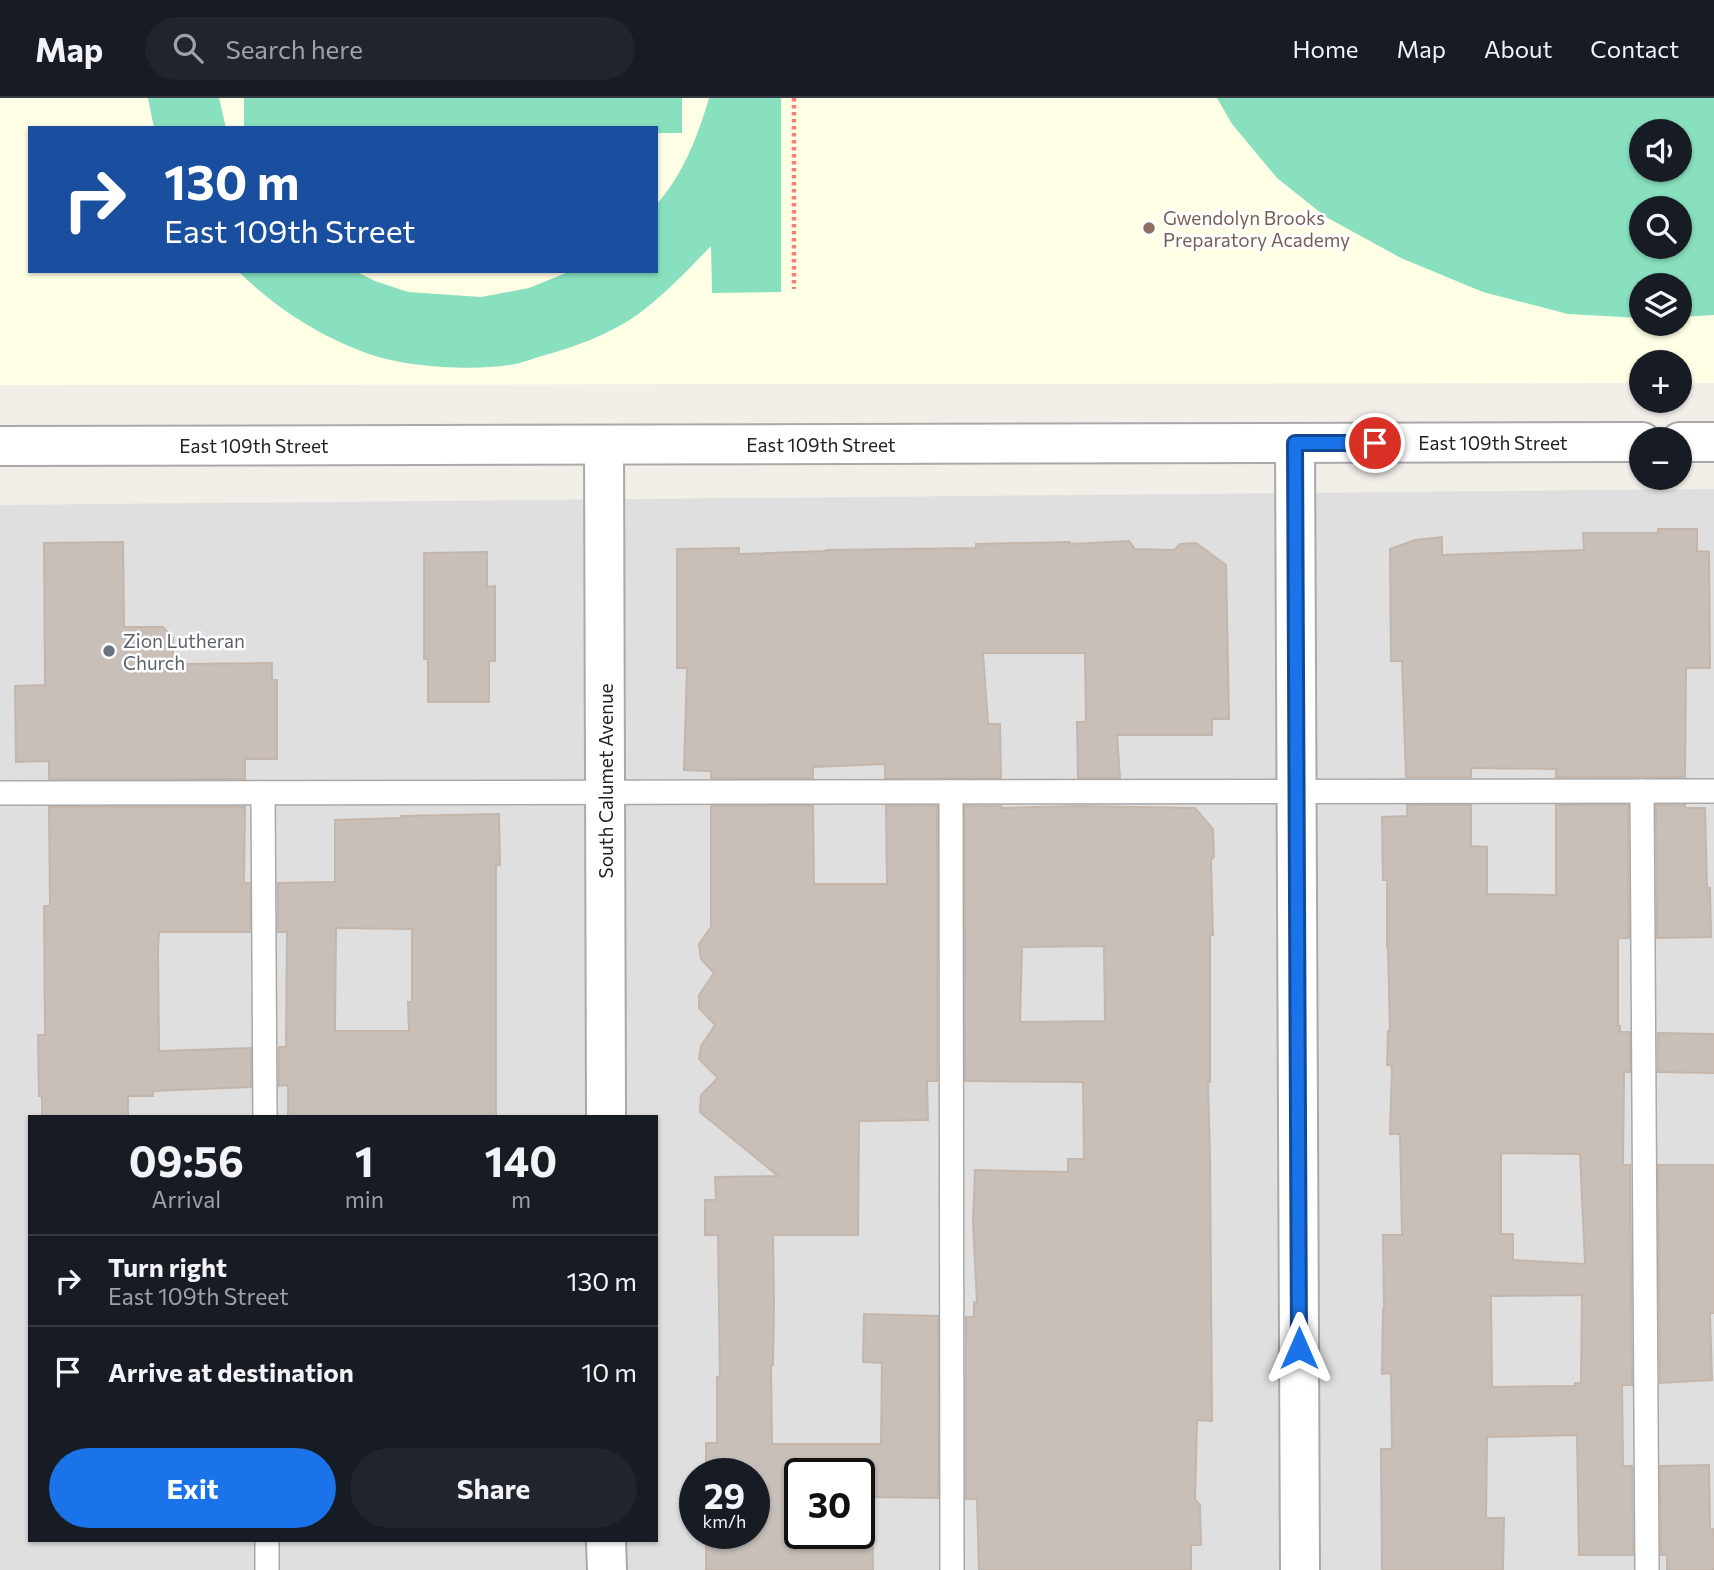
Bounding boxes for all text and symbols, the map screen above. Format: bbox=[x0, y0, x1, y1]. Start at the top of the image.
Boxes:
search box bbox=[145, 17, 635, 80]
text: Map bbox=[35, 28, 103, 69]
icon: search bbox=[169, 29, 207, 67]
text: Search here bbox=[225, 33, 363, 64]
text: Home bbox=[1293, 34, 1359, 63]
text: Map bbox=[1397, 34, 1446, 63]
text: About bbox=[1484, 34, 1552, 63]
text: Contact bbox=[1590, 34, 1679, 63]
map controls bbox=[1629, 119, 1692, 490]
button: sound bbox=[1629, 119, 1692, 182]
text: 130 m bbox=[164, 150, 299, 210]
icon: right bbox=[49, 154, 140, 245]
button: search bbox=[1629, 196, 1692, 259]
place label: Gwendolyn Brooks Preparatory Academy bbox=[1163, 206, 1350, 251]
text: East 109th Street bbox=[164, 210, 415, 250]
marker: Gwendolyn Brooks Preparatory Academy bbox=[1141, 220, 1157, 236]
button: layers bbox=[1629, 273, 1692, 336]
button: + bbox=[1629, 350, 1692, 413]
pin bbox=[1345, 413, 1405, 473]
icon: arrive bbox=[1356, 424, 1394, 462]
button: − bbox=[1629, 427, 1692, 490]
street label: East 109th Street bbox=[1418, 431, 1568, 454]
street label: East 109th Street bbox=[746, 433, 896, 456]
street label: East 109th Street bbox=[179, 434, 329, 457]
place label: Zion Lutheran Church bbox=[123, 629, 245, 674]
marker: Zion Lutheran Church bbox=[101, 643, 117, 659]
street label: South Calumet Avenue bbox=[594, 683, 617, 879]
text: 09:56 bbox=[129, 1134, 244, 1186]
text: 1 bbox=[355, 1134, 374, 1186]
text: 140 bbox=[485, 1134, 557, 1186]
text: Arrival bbox=[152, 1185, 221, 1213]
text: min bbox=[345, 1185, 384, 1213]
text: m bbox=[511, 1185, 531, 1213]
text: Turn right bbox=[108, 1251, 227, 1282]
icon: right bbox=[49, 1262, 87, 1300]
text: 130 m bbox=[566, 1265, 637, 1296]
text: East 109th Street bbox=[108, 1282, 289, 1310]
position arrow bbox=[1262, 1311, 1336, 1385]
icon: arrive bbox=[49, 1353, 87, 1391]
text: Arrive at destination bbox=[108, 1356, 354, 1387]
text: 10 m bbox=[581, 1356, 637, 1387]
button: Exit bbox=[49, 1448, 336, 1528]
button: Share bbox=[350, 1448, 637, 1528]
speed limit sign: 30 bbox=[784, 1458, 875, 1549]
text: 29 bbox=[704, 1473, 745, 1516]
text: km/h bbox=[703, 1510, 746, 1532]

